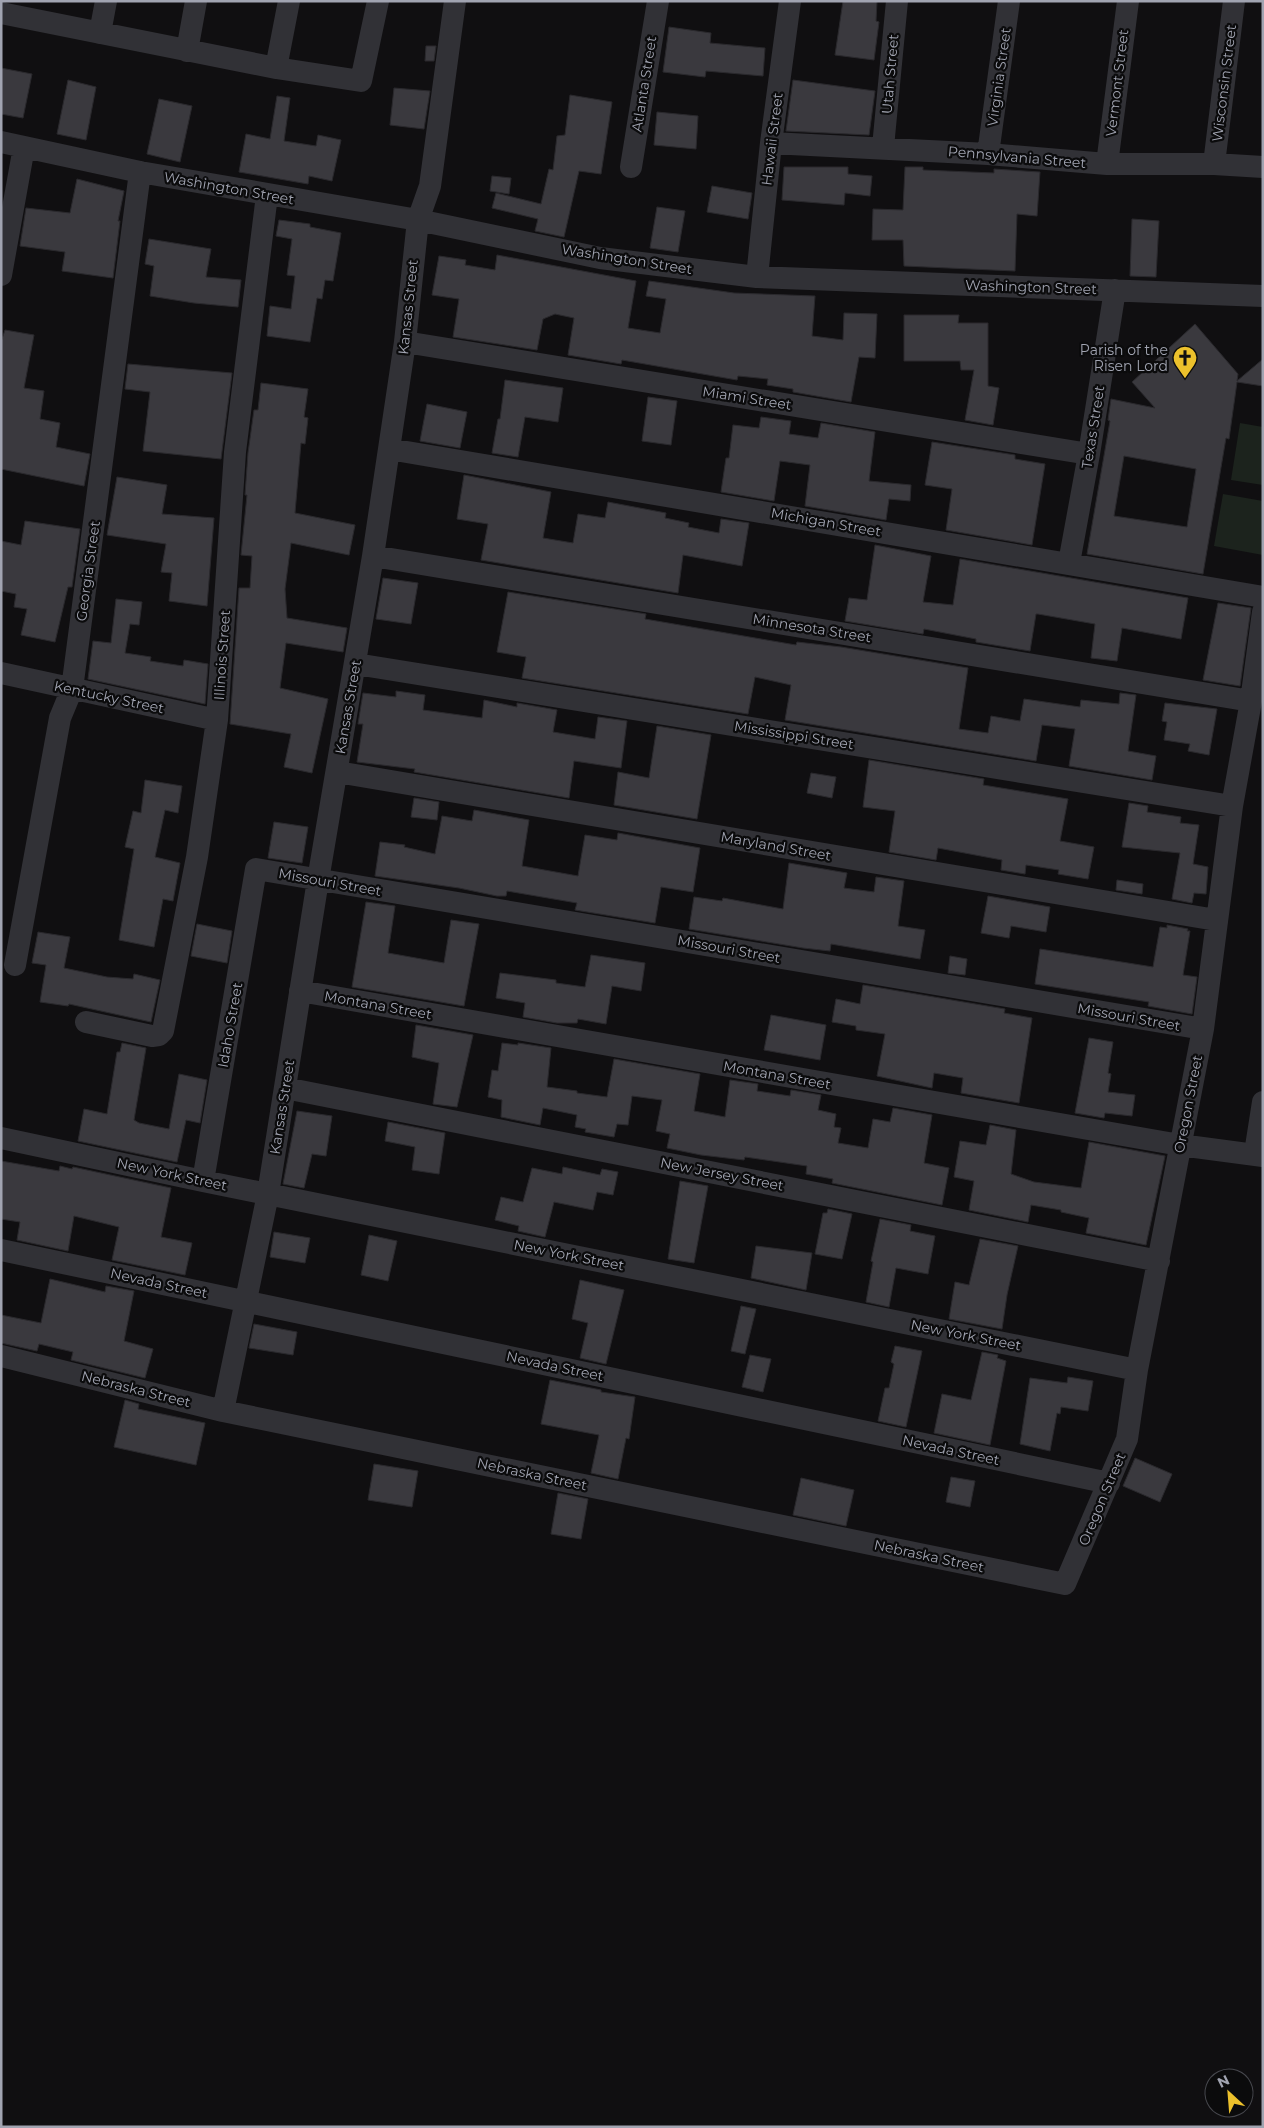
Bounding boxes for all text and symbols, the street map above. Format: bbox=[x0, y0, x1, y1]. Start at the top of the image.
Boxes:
street label: Wisconsin Street bbox=[1208, 23, 1240, 143]
street label: Virginia Street bbox=[983, 26, 1015, 128]
street label: Vermont Street bbox=[1102, 28, 1133, 138]
street label: Utah Street bbox=[878, 33, 902, 115]
street label: Atlanta Street bbox=[628, 34, 661, 133]
street label: Hawaii Street bbox=[757, 91, 787, 186]
street label: Pennsylvania Street bbox=[947, 142, 1087, 172]
street label: Washington Street bbox=[163, 168, 296, 208]
street label: Washington Street bbox=[560, 240, 694, 278]
street label: Kansas Street bbox=[394, 258, 422, 355]
street label: Washington Street bbox=[965, 276, 1097, 298]
place label: Parish of the Risen Lord bbox=[1080, 341, 1168, 375]
church icon: Parish of the Risen Lord bbox=[1172, 345, 1198, 379]
street label: Miami Street bbox=[701, 382, 793, 414]
street label: Texas Street bbox=[1078, 384, 1109, 470]
street label: Michigan Street bbox=[770, 503, 883, 541]
street label: Georgia Street bbox=[72, 519, 104, 622]
street label: Illinois Street bbox=[210, 609, 234, 701]
street label: Minnesota Street bbox=[751, 610, 873, 646]
street label: Kansas Street bbox=[331, 658, 365, 756]
street label: Kentucky Street bbox=[52, 677, 166, 718]
street label: Mississippi Street bbox=[733, 717, 855, 753]
street label: Maryland Street bbox=[719, 827, 833, 865]
street label: Missouri Street bbox=[277, 864, 383, 900]
street label: Missouri Street bbox=[676, 931, 782, 967]
street label: Idaho Street bbox=[214, 981, 246, 1069]
street label: Montana Street bbox=[323, 987, 434, 1023]
street label: Missouri Street bbox=[1076, 999, 1182, 1035]
street label: Oregon Street bbox=[1170, 1053, 1206, 1155]
street label: Montana Street bbox=[722, 1057, 833, 1093]
street label: Kansas Street bbox=[266, 1058, 298, 1156]
street label: New Jersey Street bbox=[659, 1153, 786, 1195]
street label: New York Street bbox=[115, 1154, 229, 1195]
street label: New York Street bbox=[512, 1235, 626, 1275]
street label: Nevada Street bbox=[109, 1264, 210, 1302]
street label: New York Street bbox=[909, 1315, 1023, 1355]
street label: Nevada Street bbox=[505, 1347, 606, 1385]
street label: Nebraska Street bbox=[80, 1367, 193, 1411]
street label: Nevada Street bbox=[901, 1431, 1002, 1469]
street label: Oregon Street bbox=[1074, 1449, 1130, 1548]
street label: Nebraska Street bbox=[475, 1454, 589, 1495]
street label: Nebraska Street bbox=[872, 1536, 986, 1577]
north arrow bbox=[1204, 2068, 1254, 2118]
text: N bbox=[1214, 2071, 1232, 2092]

